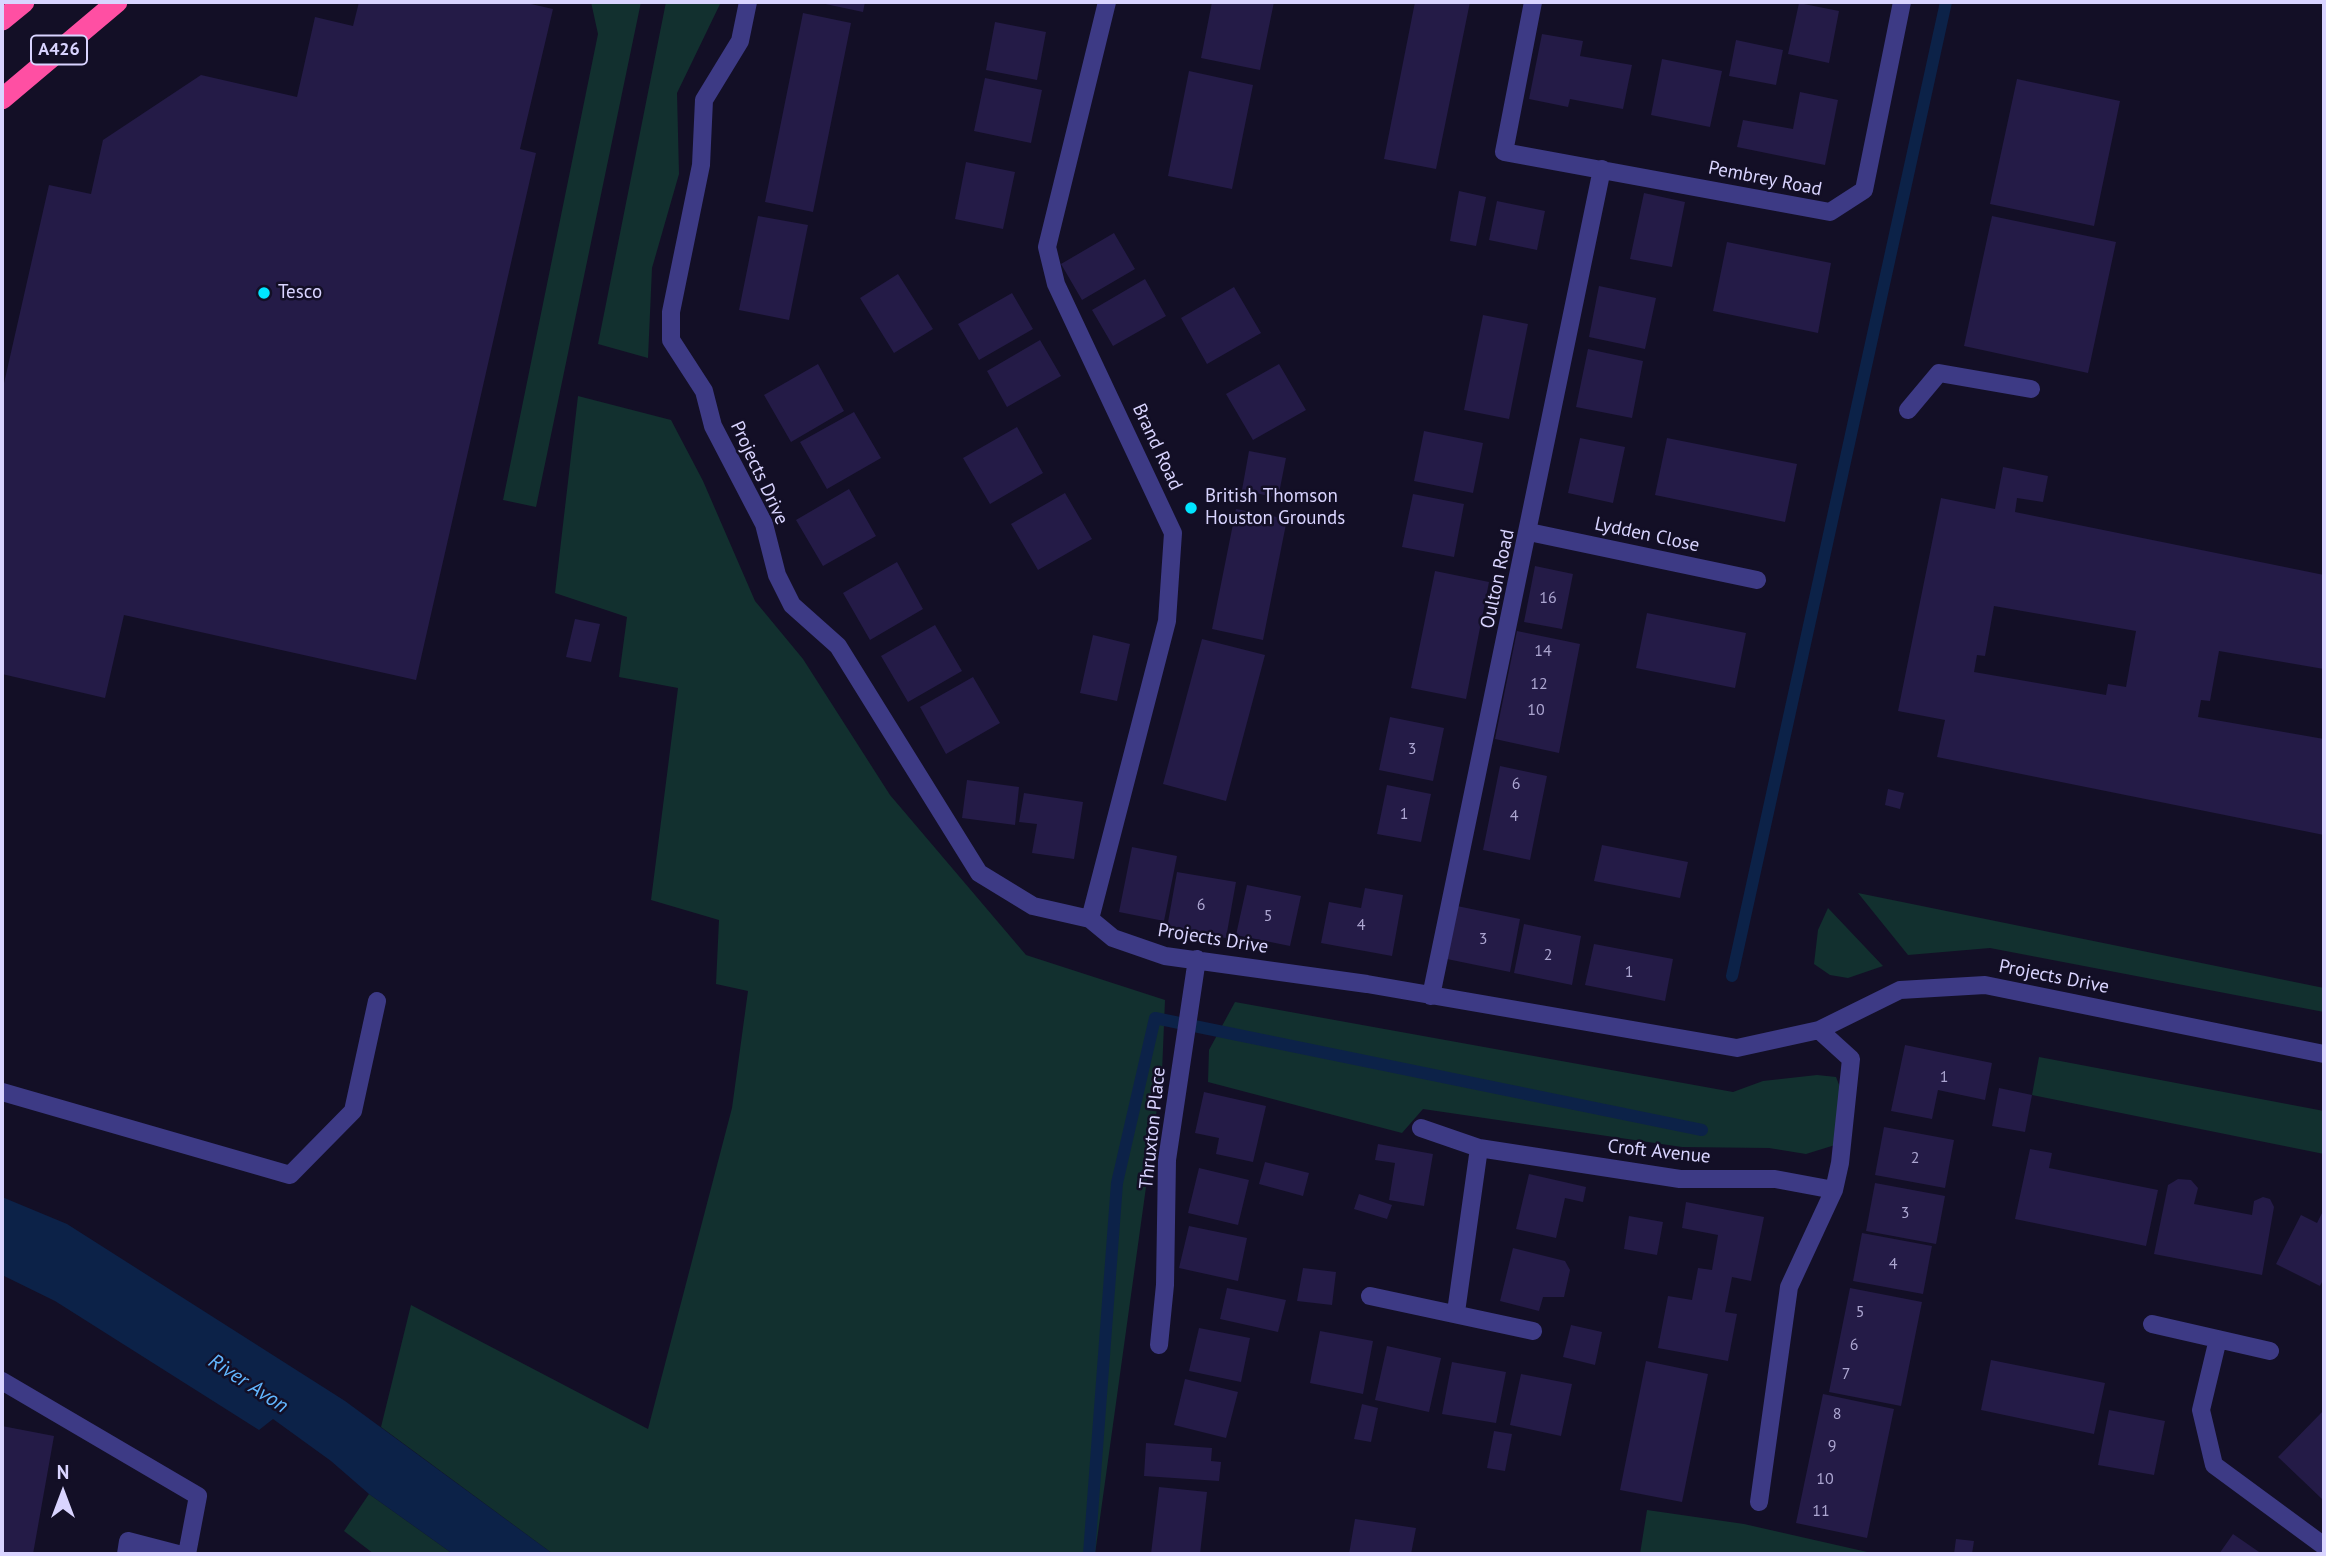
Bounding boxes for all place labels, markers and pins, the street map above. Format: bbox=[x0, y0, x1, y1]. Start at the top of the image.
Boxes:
place label: Tesco bbox=[278, 282, 322, 304]
marker: Tesco bbox=[256, 285, 272, 301]
place label: British Thomson Houston Grounds bbox=[1205, 486, 1345, 530]
marker: British Thomson Houston Grounds bbox=[1183, 500, 1199, 516]

